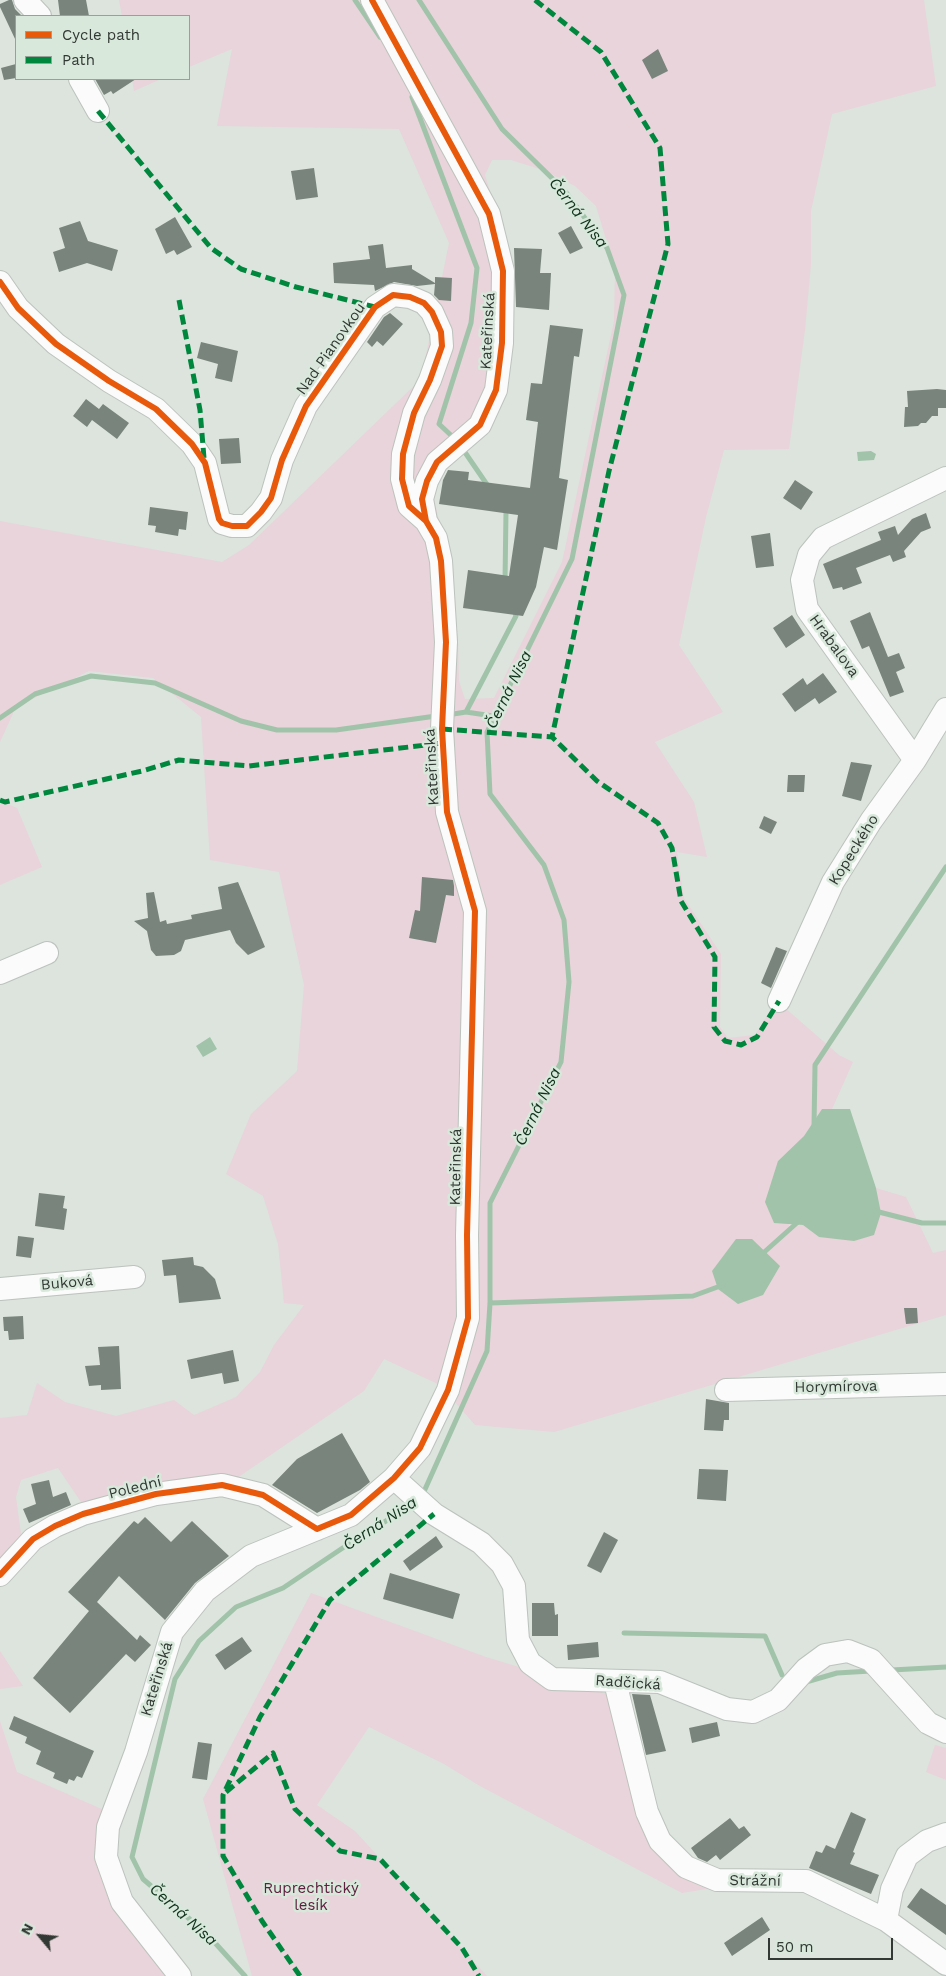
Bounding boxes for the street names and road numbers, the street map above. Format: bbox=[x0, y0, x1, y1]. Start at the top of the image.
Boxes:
street label: Kateřinská bbox=[477, 292, 499, 370]
street label: Nad Pianovkou bbox=[293, 300, 369, 398]
street label: Hrabalova bbox=[805, 611, 863, 681]
street label: Kateřinská bbox=[421, 728, 443, 806]
street label: Kopeckého bbox=[825, 811, 883, 889]
street label: Kateřinská bbox=[446, 1128, 466, 1206]
street label: Buková bbox=[40, 1272, 94, 1294]
street label: Horymírova bbox=[794, 1377, 878, 1397]
street label: Polední bbox=[107, 1473, 163, 1503]
street label: Kateřinská bbox=[137, 1640, 177, 1718]
street label: Radčická bbox=[595, 1672, 661, 1694]
street label: Strážní bbox=[729, 1872, 781, 1890]

